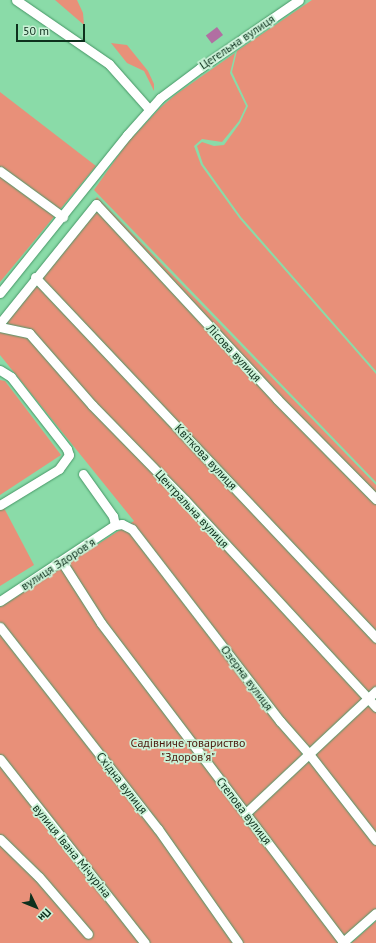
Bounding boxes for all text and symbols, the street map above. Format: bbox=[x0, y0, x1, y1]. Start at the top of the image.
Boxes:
street label: Цегельна вулиця bbox=[197, 12, 277, 72]
scale bar bbox=[18, 16, 87, 42]
text: 50 m bbox=[23, 23, 49, 38]
street label: Лісова вулиця bbox=[204, 321, 264, 385]
street label: Квіткова вулиця bbox=[172, 421, 240, 493]
street label: Центральна вулиця bbox=[152, 467, 232, 551]
street label: вулиця Здоровʼя bbox=[18, 535, 98, 593]
street label: Озерна вулиця bbox=[218, 643, 276, 713]
park label: Садівниче товариство "Здоров'я" bbox=[130, 736, 246, 764]
street label: Східна вулиця bbox=[93, 749, 151, 817]
street label: Степова вулиця bbox=[213, 775, 275, 847]
street label: вулиця Івана Мічуріна bbox=[30, 801, 114, 901]
north arrow bbox=[16, 887, 56, 927]
text: Пн bbox=[35, 906, 54, 925]

